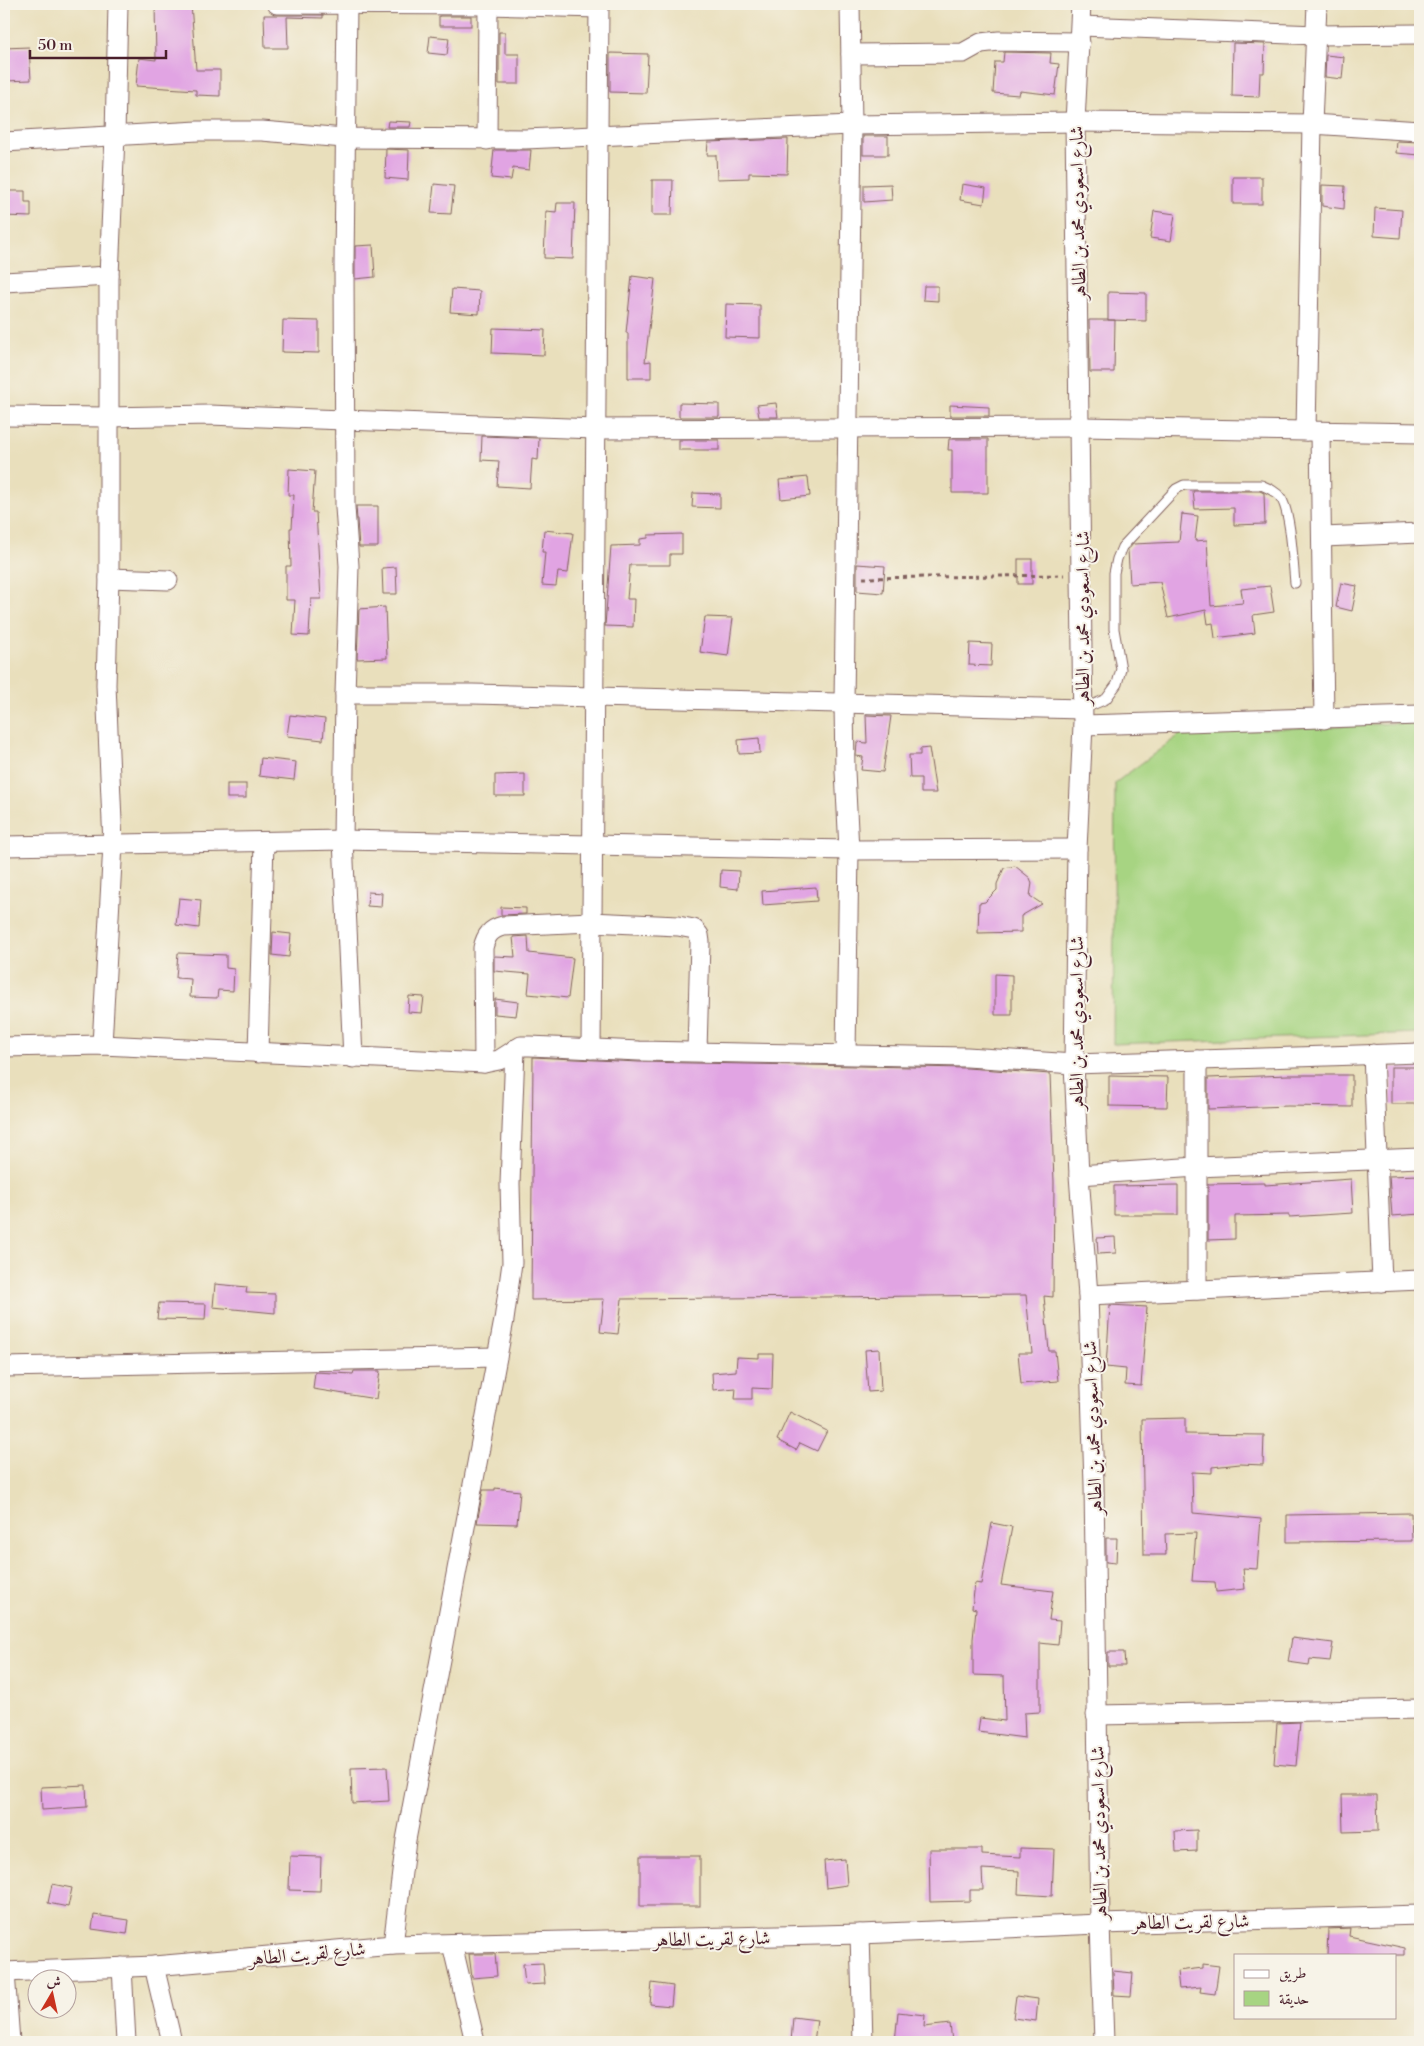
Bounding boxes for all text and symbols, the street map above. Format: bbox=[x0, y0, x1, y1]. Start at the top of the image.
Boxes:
scale bar bbox=[30, 28, 166, 60]
text: 50 m bbox=[38, 36, 72, 55]
street label: شارع اسعودي محمد بن الطاهر bbox=[1064, 125, 1095, 302]
street label: شارع اسعودي محمد بن الطاهر bbox=[1071, 531, 1098, 707]
street label: شارع اسعودي محمد بن الطاهر bbox=[1065, 936, 1092, 1112]
street label: شارع اسعودي محمد بن الطاهر bbox=[1078, 1340, 1111, 1518]
street label: شارع اسعودي محمد بن الطاهر bbox=[1085, 1745, 1116, 1922]
street label: شارع لقريت الطاهر bbox=[1130, 1909, 1250, 1938]
street label: شارع لقريت الطاهر bbox=[651, 1926, 771, 1955]
street label: شارع لقريت الطاهر bbox=[246, 1937, 367, 1974]
legend bbox=[1234, 1954, 1396, 2018]
text: طريق bbox=[1279, 1964, 1306, 1983]
north arrow bbox=[28, 1968, 78, 2018]
text: ش bbox=[46, 1972, 62, 1992]
text: حديقة bbox=[1279, 1990, 1309, 2009]

